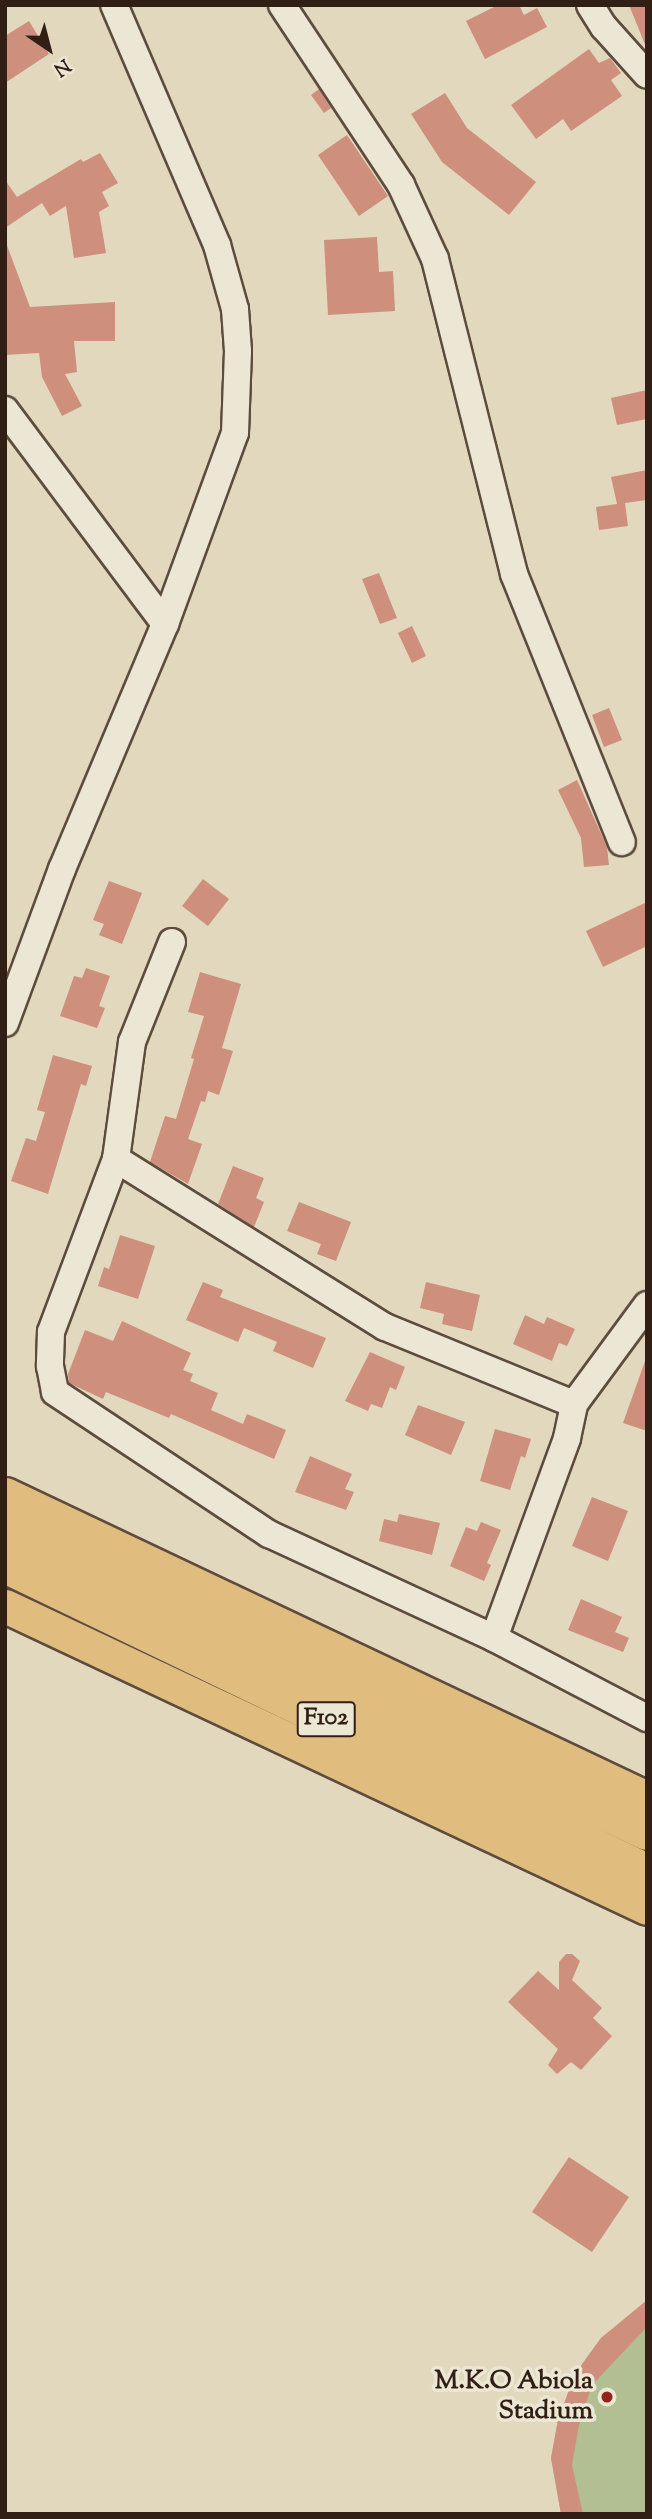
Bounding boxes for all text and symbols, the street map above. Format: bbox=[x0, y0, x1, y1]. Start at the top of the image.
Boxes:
north arrow bbox=[14, 14, 84, 84]
text: N bbox=[47, 51, 75, 82]
road number: F102 bbox=[296, 1699, 356, 1740]
place label: M.K.O Abiola Stadium bbox=[435, 2366, 593, 2428]
marker: M.K.O Abiola Stadium bbox=[599, 2389, 615, 2405]

